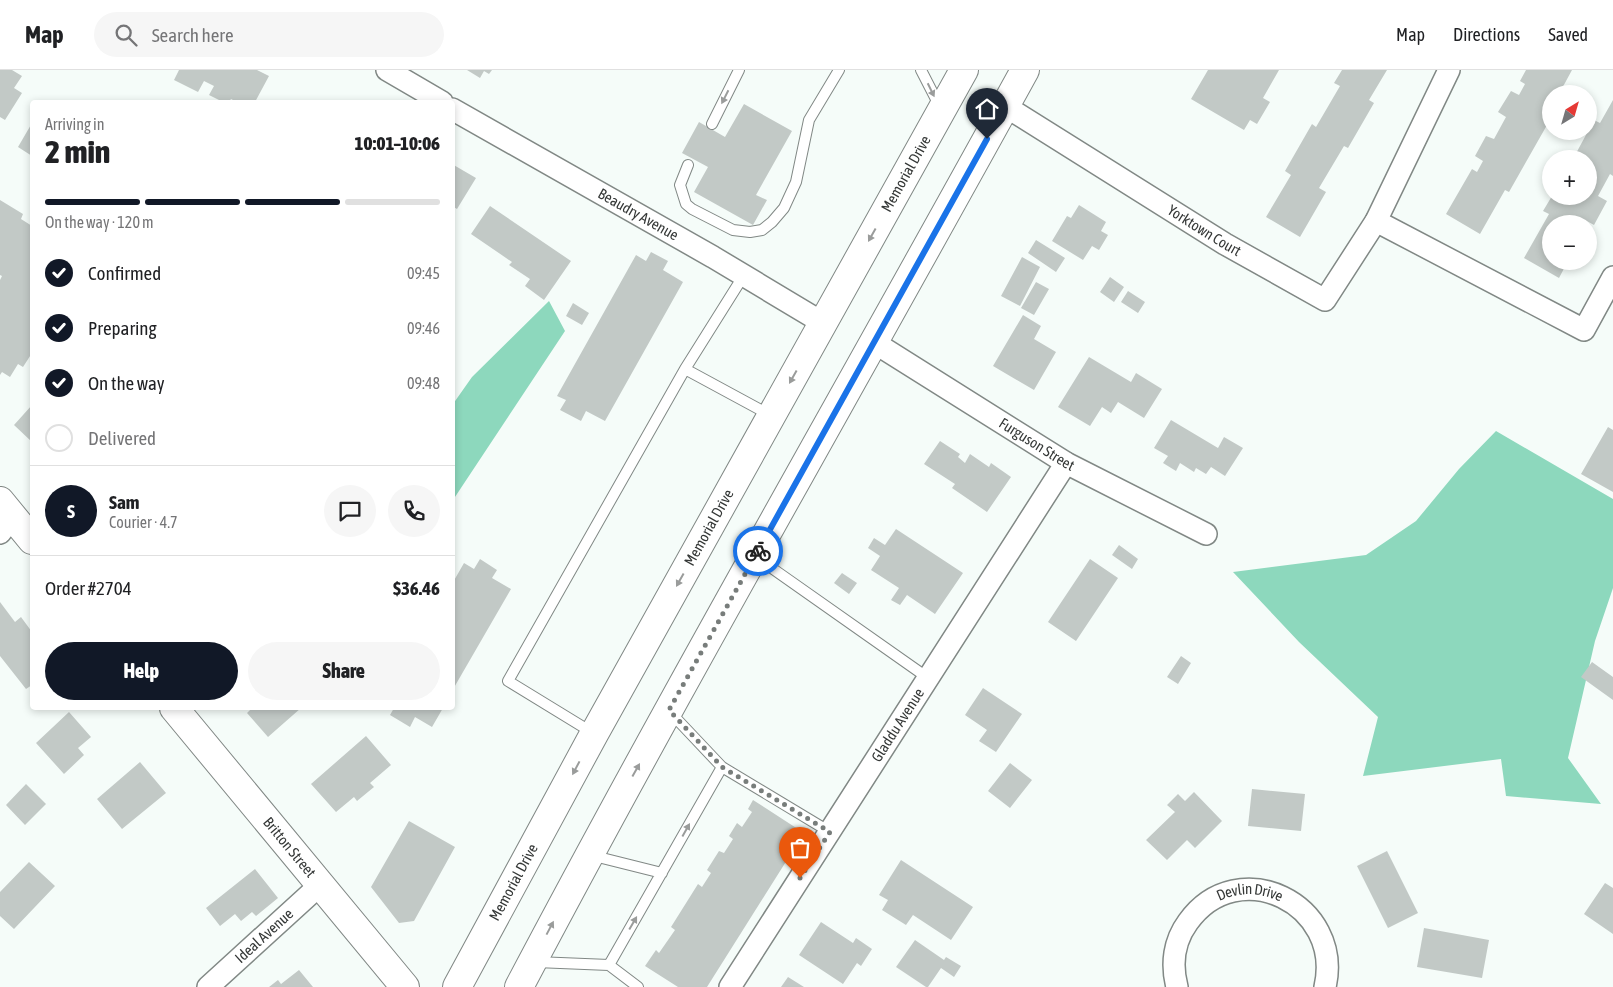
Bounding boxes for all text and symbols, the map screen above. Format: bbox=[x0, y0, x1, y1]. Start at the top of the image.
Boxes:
search box bbox=[94, 12, 444, 57]
text: Map bbox=[25, 21, 64, 48]
icon: search bbox=[112, 21, 140, 49]
text: Search here bbox=[152, 24, 234, 46]
text: Map bbox=[1396, 24, 1425, 45]
text: Directions bbox=[1453, 24, 1520, 45]
text: Saved bbox=[1548, 24, 1588, 45]
one-way arrow bbox=[927, 83, 935, 97]
north arrow bbox=[1542, 85, 1598, 140]
map controls bbox=[1542, 85, 1597, 270]
pin bbox=[966, 88, 1008, 139]
one-way arrow bbox=[721, 90, 729, 104]
icon: home bbox=[973, 95, 1001, 123]
text: Arriving in bbox=[45, 115, 105, 133]
text: 10:01–10:06 bbox=[355, 132, 440, 154]
street label: Memorial Drive bbox=[878, 132, 934, 215]
text: 2 min bbox=[45, 133, 110, 170]
button: + bbox=[1542, 150, 1597, 205]
street label: Beaudry Avenue bbox=[595, 185, 682, 244]
street label: Yorktown Court bbox=[1165, 201, 1244, 259]
text: On the way · 120 m bbox=[45, 213, 154, 231]
button: − bbox=[1542, 215, 1597, 270]
one-way arrow bbox=[868, 228, 876, 242]
icon: check bbox=[45, 259, 73, 287]
text: Confirmed bbox=[88, 262, 161, 284]
text: 09:45 bbox=[407, 264, 440, 282]
icon: check bbox=[45, 314, 73, 342]
text: Preparing bbox=[88, 317, 157, 339]
text: 09:46 bbox=[407, 319, 440, 337]
icon: check bbox=[45, 369, 73, 397]
one-way arrow bbox=[789, 370, 797, 384]
text: On the way bbox=[88, 372, 165, 394]
text: 09:48 bbox=[407, 374, 440, 392]
street label: Furguson Street bbox=[996, 414, 1077, 474]
text: Delivered bbox=[88, 427, 156, 449]
button: chat bbox=[324, 485, 376, 537]
button: phone bbox=[388, 485, 440, 537]
street label: Memorial Drive bbox=[681, 486, 737, 569]
text: Sam bbox=[109, 491, 140, 513]
text: S bbox=[67, 500, 75, 522]
text: Courier · 4.7 bbox=[109, 513, 178, 531]
courier bbox=[733, 526, 783, 576]
icon: bike bbox=[744, 537, 772, 565]
one-way arrow bbox=[675, 573, 684, 587]
text: Order #2704 bbox=[45, 577, 132, 599]
text: $36.46 bbox=[393, 577, 440, 599]
button: Help bbox=[45, 642, 238, 700]
button: Share bbox=[248, 642, 440, 700]
street label: Gladdu Avenue bbox=[868, 685, 927, 765]
one-way arrow bbox=[572, 761, 580, 776]
one-way arrow bbox=[632, 763, 640, 778]
street label: Britton Street bbox=[260, 814, 320, 881]
one-way arrow bbox=[682, 823, 690, 838]
pin bbox=[779, 827, 821, 878]
icon: bag bbox=[786, 834, 814, 862]
street label: Memorial Drive bbox=[486, 841, 541, 923]
street label: Devlin Drive bbox=[1214, 880, 1286, 904]
street label: Ideal Avenue bbox=[231, 905, 296, 966]
one-way arrow bbox=[629, 916, 638, 929]
one-way arrow bbox=[546, 921, 554, 936]

